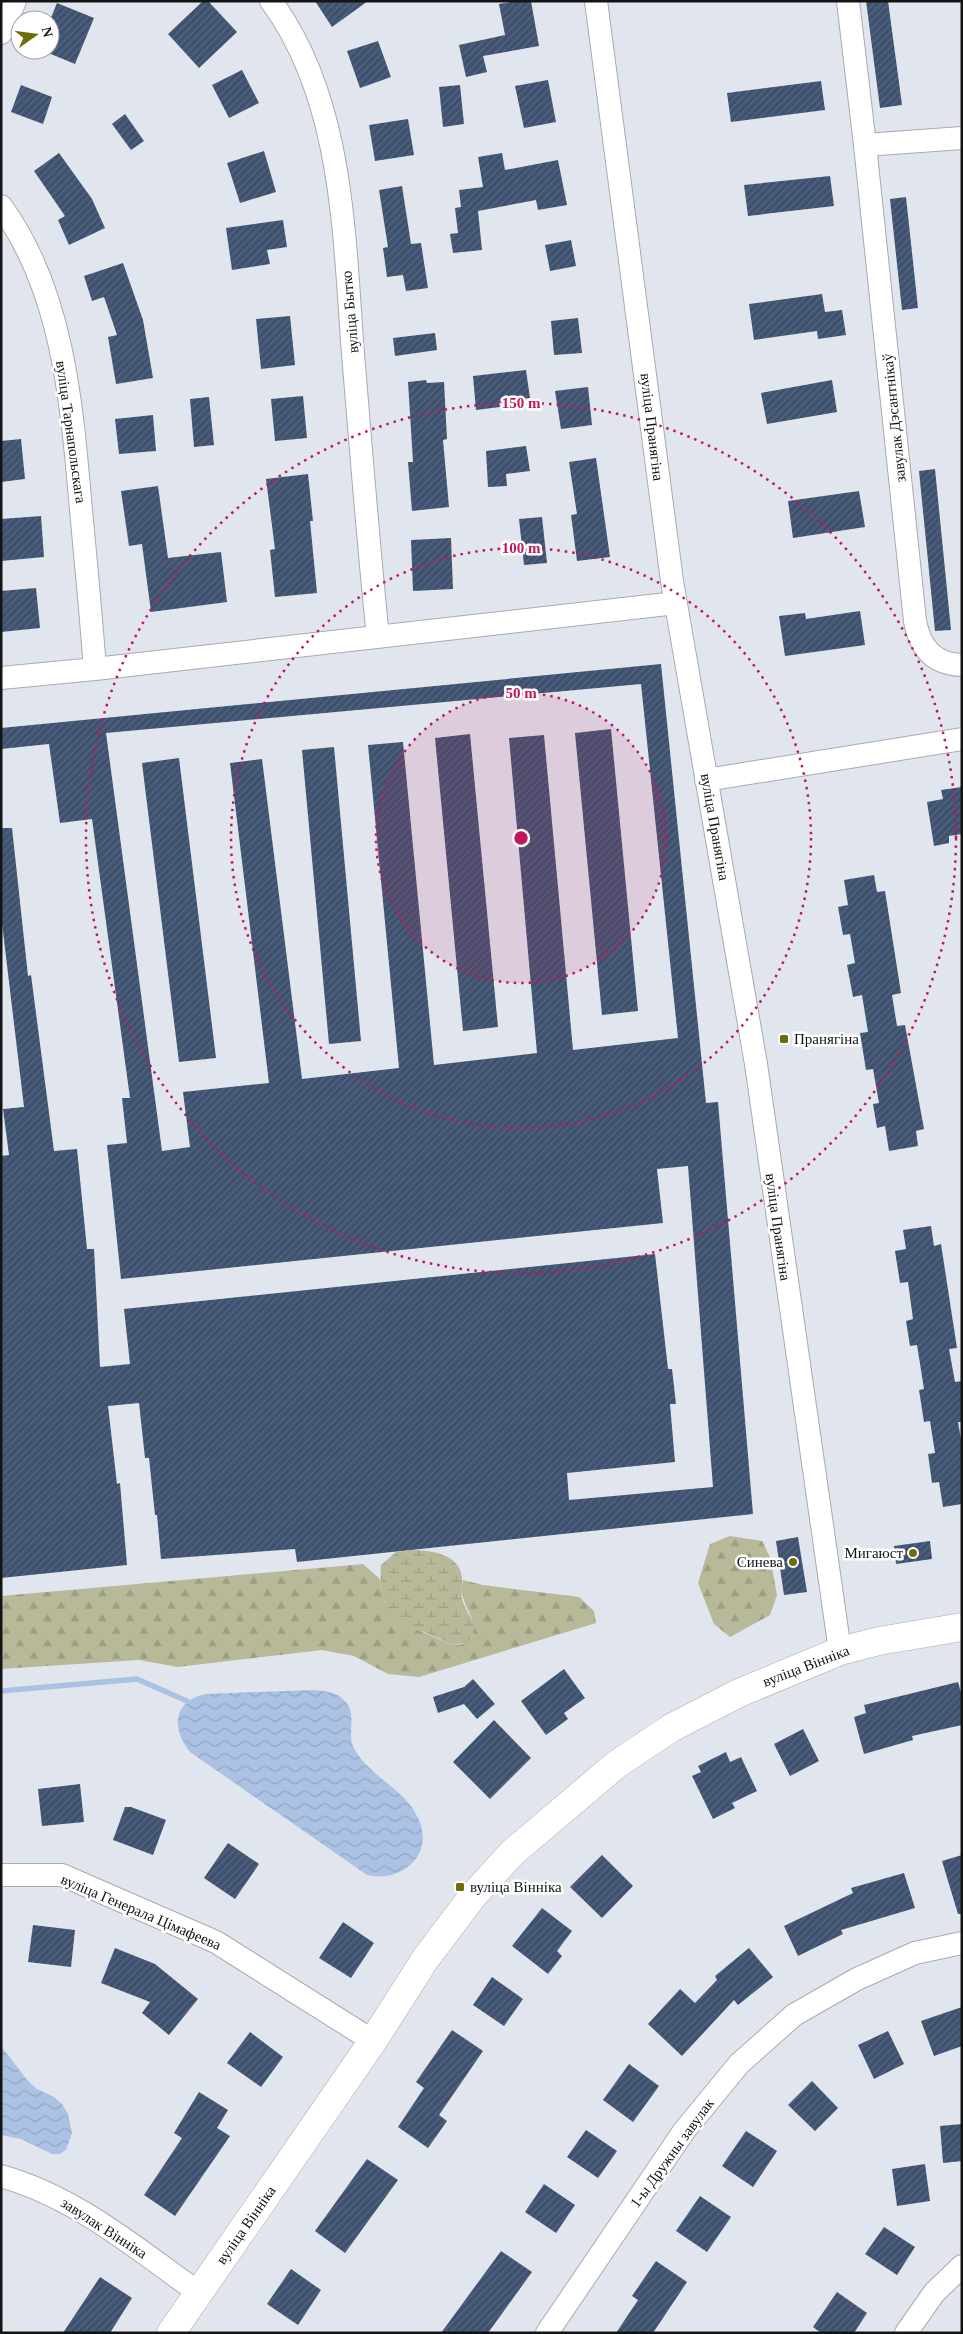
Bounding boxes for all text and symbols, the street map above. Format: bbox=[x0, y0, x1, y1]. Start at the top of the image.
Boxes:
north arrow bbox=[10, 10, 60, 60]
text: N bbox=[39, 25, 56, 39]
street label: вуліца Бытко bbox=[338, 270, 362, 354]
street label: завулак Дэсантнікаў bbox=[879, 352, 909, 483]
street label: вуліца Тарнапольскага bbox=[53, 360, 89, 505]
street label: вуліца Пранягіна bbox=[637, 372, 667, 482]
text: 150 m bbox=[502, 395, 541, 411]
text: 100 m bbox=[502, 540, 541, 556]
text: 50 m bbox=[505, 685, 537, 701]
street label: вуліца Пранягіна bbox=[698, 772, 732, 882]
centre of rings bbox=[512, 829, 530, 847]
place label: Пранягіна bbox=[794, 1031, 859, 1047]
marker: Пранягіна bbox=[778, 1033, 790, 1045]
street label: вуліца Пранягіна bbox=[763, 1172, 794, 1282]
place label: Мигаюст bbox=[844, 1545, 903, 1561]
marker: Мигаюст bbox=[907, 1547, 919, 1559]
place label: Синева bbox=[737, 1554, 783, 1570]
marker: Синева bbox=[787, 1556, 799, 1568]
street label: вуліца Вінніка bbox=[760, 1642, 852, 1690]
street label: вуліца Генерала Цімафеева bbox=[59, 1871, 224, 1953]
place label: вуліца Вінніка bbox=[470, 1879, 562, 1895]
marker: вуліца Вінніка bbox=[454, 1881, 466, 1893]
street label: 1-ы Дружны завулак bbox=[627, 2095, 717, 2211]
street label: вуліца Вінніка bbox=[213, 2183, 279, 2267]
street label: завулак Вінніка bbox=[58, 2194, 150, 2262]

